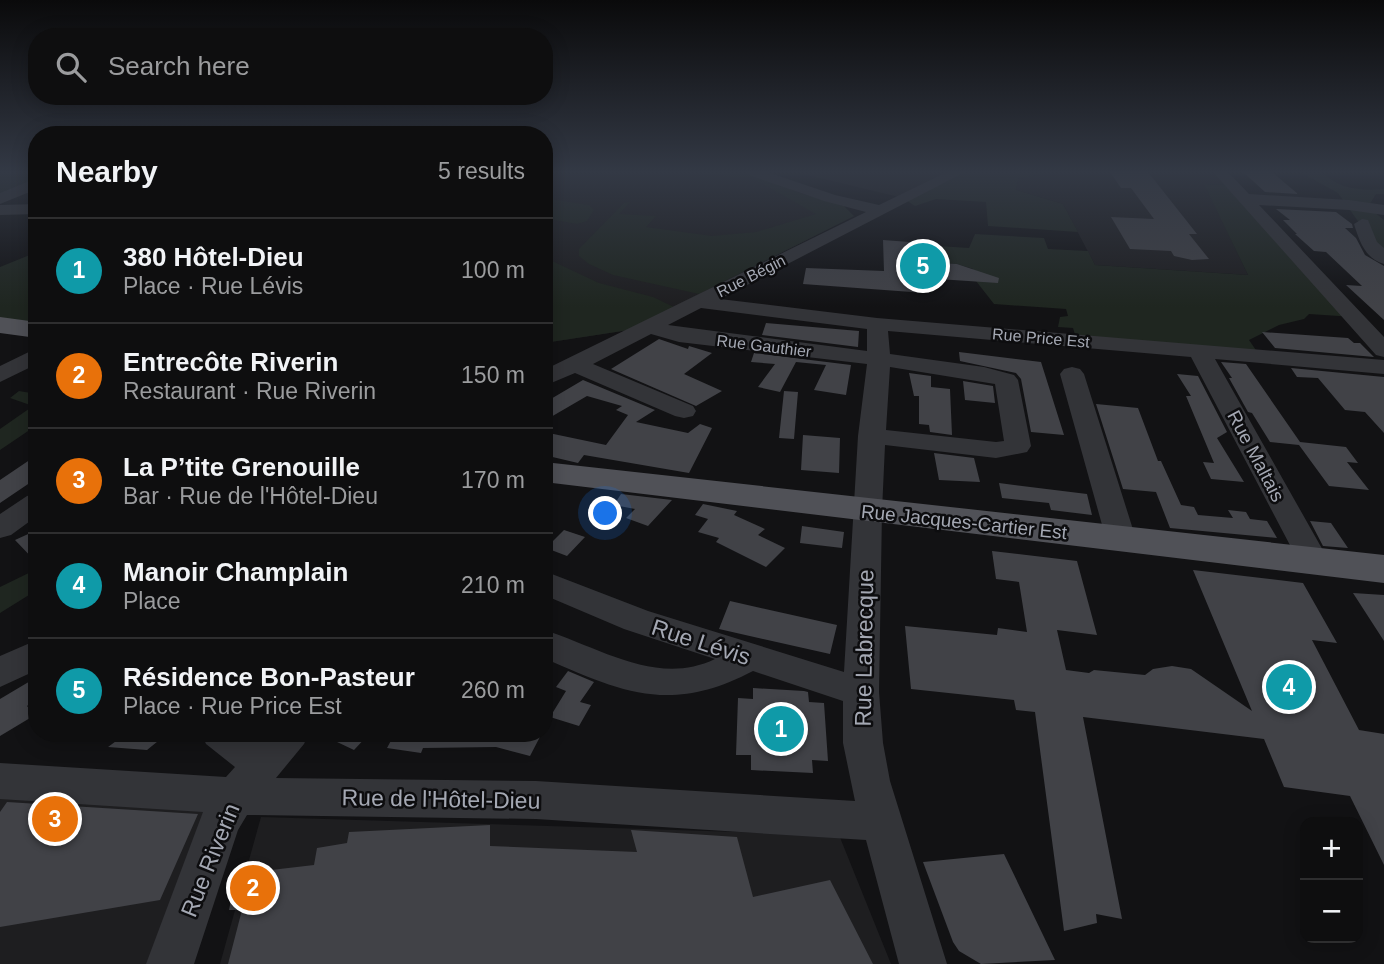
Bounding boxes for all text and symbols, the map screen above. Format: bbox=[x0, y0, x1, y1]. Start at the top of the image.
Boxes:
search box bbox=[28, 28, 553, 105]
icon: search bbox=[52, 48, 90, 86]
text: Search here bbox=[108, 51, 250, 81]
text: Nearby bbox=[56, 155, 158, 188]
text: 5 results bbox=[438, 158, 525, 184]
pin: 5 bbox=[900, 240, 946, 292]
text: 380 Hôtel-Dieu bbox=[123, 242, 304, 272]
street label: Rue Bégin bbox=[714, 251, 788, 301]
text: 1 bbox=[73, 257, 85, 283]
text: 100 m bbox=[461, 257, 525, 283]
text: Place · Rue Lévis bbox=[123, 273, 303, 299]
street label: Rue Price Est bbox=[992, 325, 1091, 351]
street label: Rue Gauthier bbox=[716, 332, 813, 360]
text: Entrecôte Riverin bbox=[123, 347, 338, 377]
text: 2 bbox=[73, 362, 85, 388]
text: 150 m bbox=[461, 362, 525, 388]
text: Restaurant · Rue Riverin bbox=[123, 378, 376, 404]
street label: Rue Maltais bbox=[1223, 407, 1289, 505]
text: La P’tite Grenouille bbox=[123, 452, 360, 482]
text: 3 bbox=[73, 467, 85, 493]
text: 170 m bbox=[461, 467, 525, 493]
text: Bar · Rue de l'Hôtel-Dieu bbox=[123, 483, 378, 509]
your location bbox=[588, 496, 622, 530]
street label: Rue Jacques-Cartier Est bbox=[860, 501, 1069, 543]
text: Manoir Champlain bbox=[123, 557, 348, 587]
street label: Rue Labrecque bbox=[850, 569, 878, 727]
text: 4 bbox=[73, 572, 85, 598]
text: 210 m bbox=[461, 572, 525, 598]
text: Place bbox=[123, 588, 181, 614]
street label: Rue Lévis bbox=[648, 614, 754, 670]
pin: 4 bbox=[1266, 661, 1312, 713]
text: Résidence Bon-Pasteur bbox=[123, 662, 415, 692]
text: 5 bbox=[73, 677, 85, 703]
text: 260 m bbox=[461, 677, 525, 703]
text: Place · Rue Price Est bbox=[123, 693, 342, 719]
pin: 1 bbox=[758, 703, 804, 755]
street label: Rue de l'Hôtel-Dieu bbox=[341, 784, 541, 814]
pin: 3 bbox=[32, 793, 78, 845]
street label: Rue Riverin bbox=[175, 799, 245, 921]
map controls bbox=[1300, 817, 1363, 943]
button: + bbox=[1300, 817, 1363, 880]
pin: 2 bbox=[230, 862, 276, 914]
button: − bbox=[1300, 880, 1363, 943]

